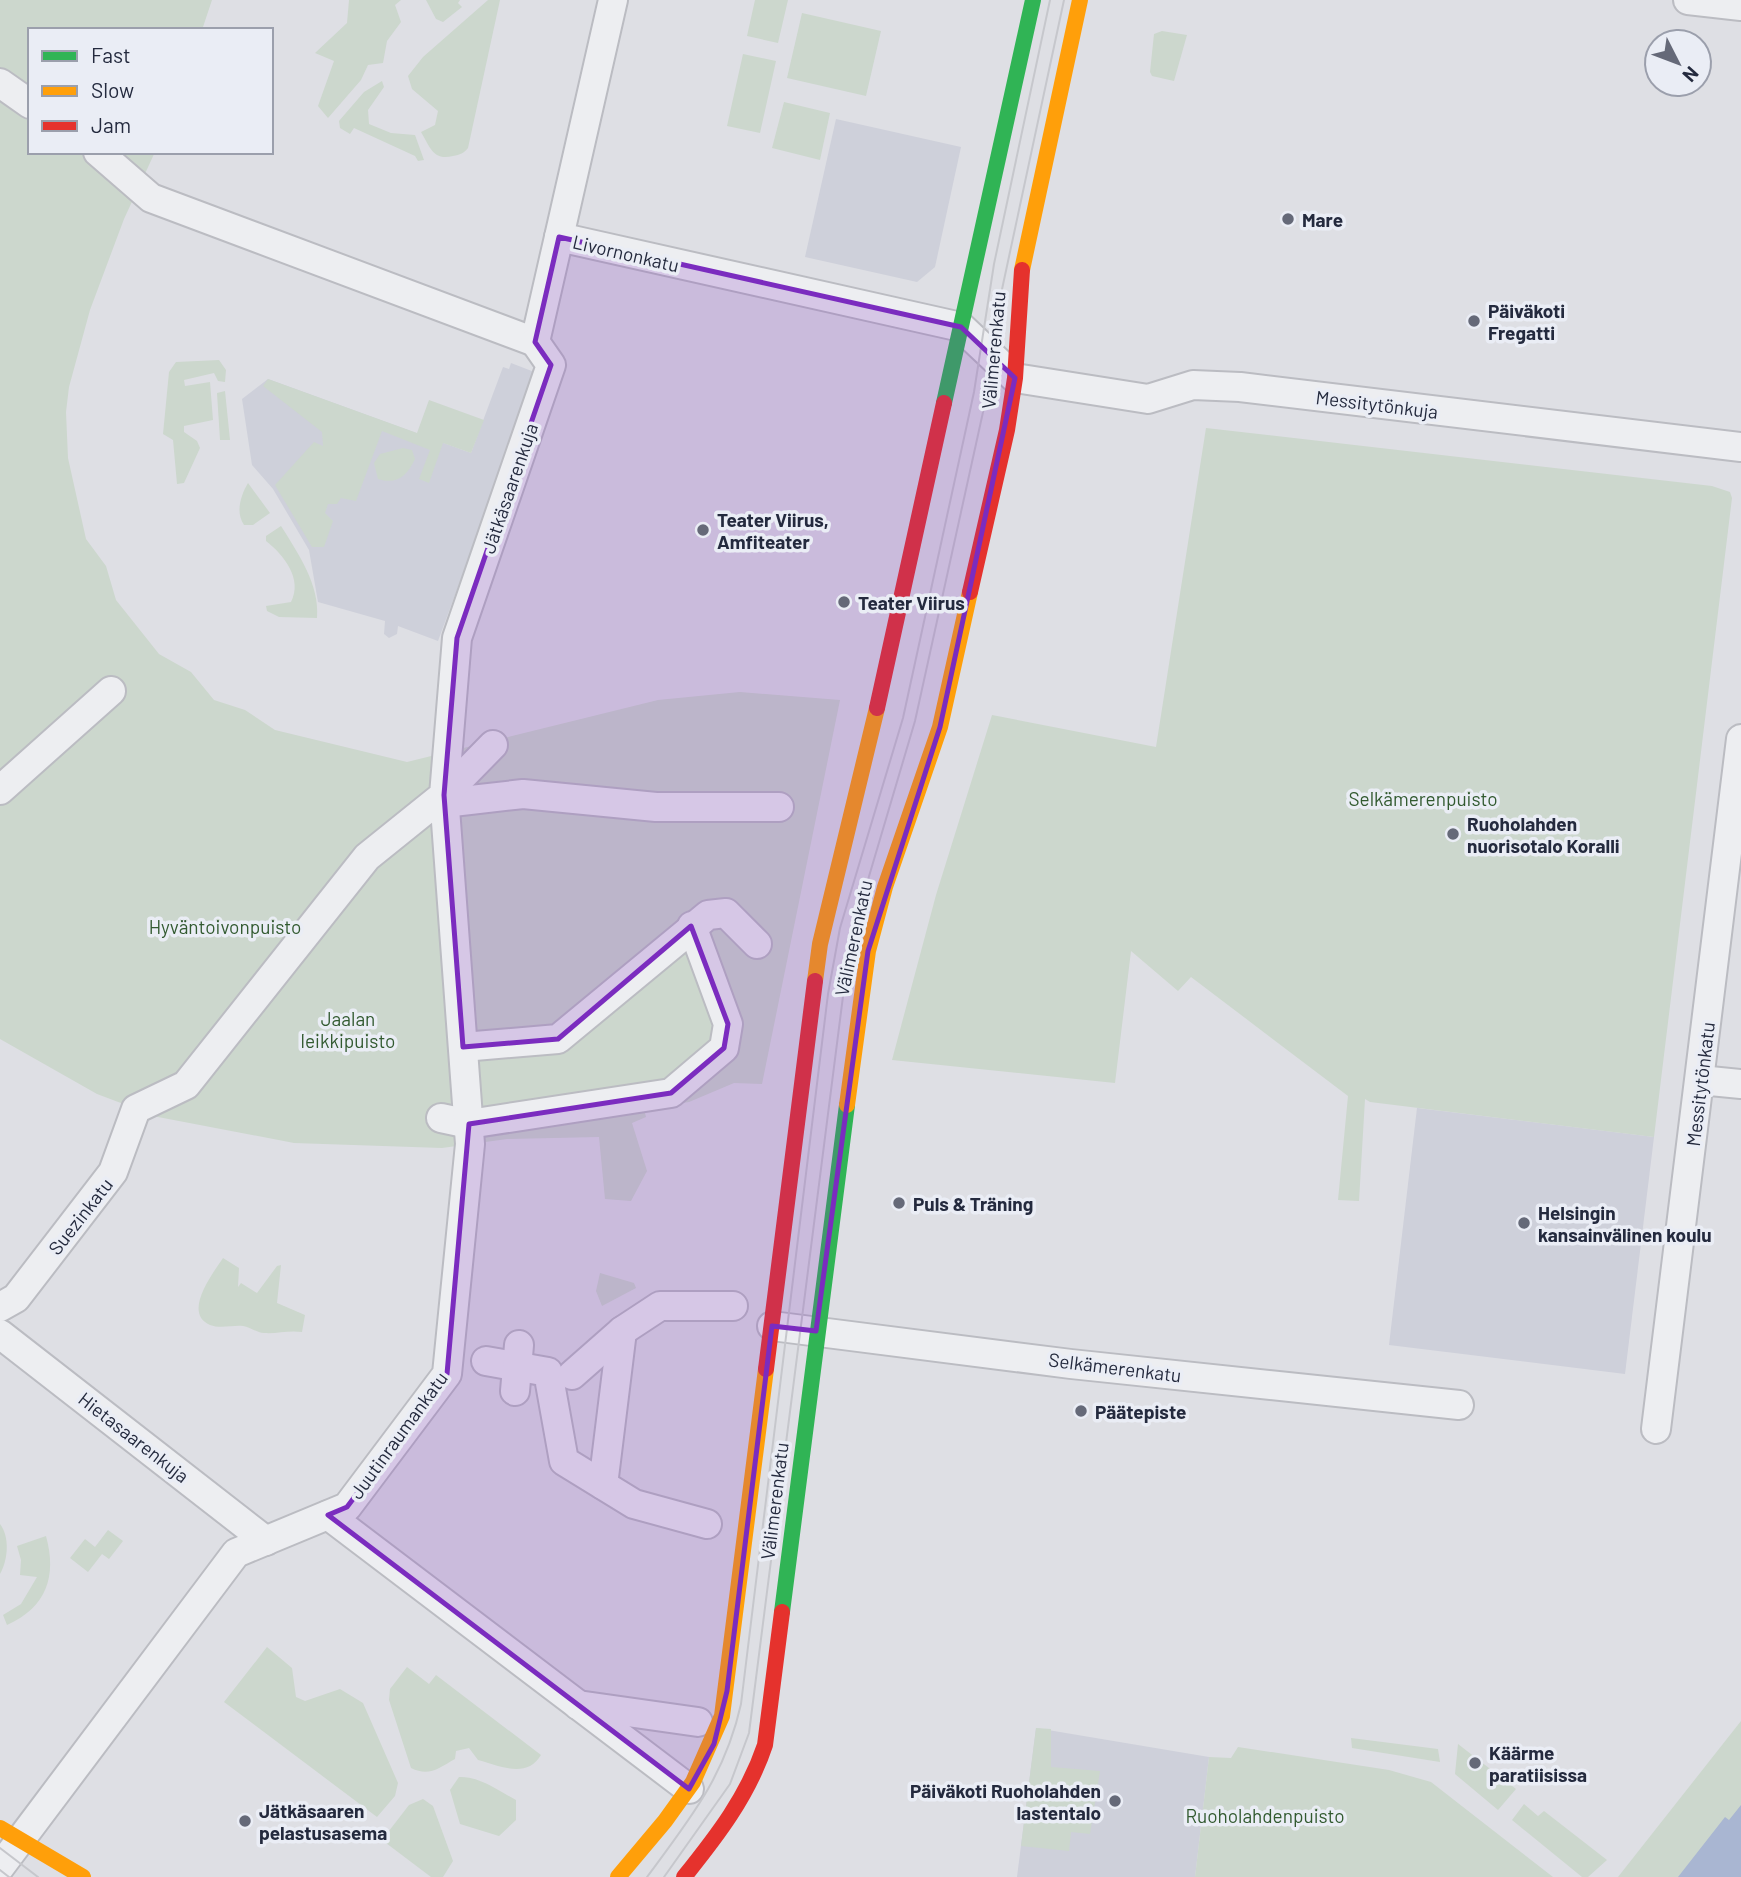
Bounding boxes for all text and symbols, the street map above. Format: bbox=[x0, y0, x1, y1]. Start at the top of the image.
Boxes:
legend bbox=[28, 28, 273, 154]
north arrow bbox=[1643, 28, 1713, 98]
text: Fast bbox=[91, 42, 131, 67]
text: N bbox=[1678, 62, 1704, 87]
text: Slow bbox=[91, 77, 134, 102]
text: Jam bbox=[91, 112, 131, 137]
place label: Mare bbox=[1302, 208, 1343, 231]
marker: Mare bbox=[1280, 211, 1296, 227]
street label: Livornonkatu bbox=[571, 230, 681, 276]
street label: Välimerenkatu bbox=[976, 290, 1010, 410]
place label: Päiväkoti Fregatti bbox=[1488, 299, 1565, 344]
marker: Päiväkoti Fregatti bbox=[1466, 313, 1482, 329]
street label: Messitytönkuja bbox=[1314, 385, 1440, 423]
street label: Jätkäsaarenkuja bbox=[476, 420, 542, 556]
place label: Teater Viirus, Amfiteater bbox=[717, 508, 829, 553]
marker: Teater Viirus, Amfiteater bbox=[695, 522, 711, 538]
place label: Teater Viirus bbox=[858, 591, 965, 614]
marker: Teater Viirus bbox=[836, 594, 852, 610]
park label: Selkämerenpuisto bbox=[1348, 787, 1498, 810]
place label: Ruoholahden nuorisotalo Koralli bbox=[1467, 812, 1620, 857]
marker: Ruoholahden nuorisotalo Koralli bbox=[1445, 826, 1461, 842]
street label: Välimerenkatu bbox=[829, 878, 877, 998]
park label: Hyväntoivonpuisto bbox=[149, 915, 301, 938]
park label: Jaalan leikkipuisto bbox=[301, 1007, 395, 1052]
street label: Messitytönkatu bbox=[1681, 1020, 1719, 1148]
street label: Suezinkatu bbox=[43, 1173, 117, 1259]
place label: Puls & Träning bbox=[913, 1192, 1033, 1215]
marker: Puls & Träning bbox=[891, 1195, 907, 1211]
place label: Helsingin kansainvälinen koulu bbox=[1538, 1201, 1712, 1246]
marker: Helsingin kansainvälinen koulu bbox=[1516, 1215, 1532, 1231]
street label: Selkämerenkatu bbox=[1047, 1347, 1183, 1387]
street label: Juutinraumankatu bbox=[344, 1367, 452, 1503]
street label: Hietasaarenkuja bbox=[74, 1387, 194, 1487]
place label: Päätepiste bbox=[1095, 1400, 1186, 1423]
marker: Päätepiste bbox=[1073, 1403, 1089, 1419]
street label: Välimerenkatu bbox=[755, 1441, 793, 1561]
place label: Käärme paratiisissa bbox=[1489, 1741, 1587, 1786]
marker: Käärme paratiisissa bbox=[1467, 1755, 1483, 1771]
place label: Päiväkoti Ruoholahden lastentalo bbox=[910, 1779, 1101, 1824]
marker: Päiväkoti Ruoholahden lastentalo bbox=[1107, 1793, 1123, 1809]
place label: Jätkäsaaren pelastusasema bbox=[259, 1799, 387, 1844]
park label: Ruoholahdenpuisto bbox=[1185, 1804, 1345, 1827]
marker: Jätkäsaaren pelastusasema bbox=[237, 1813, 253, 1829]

